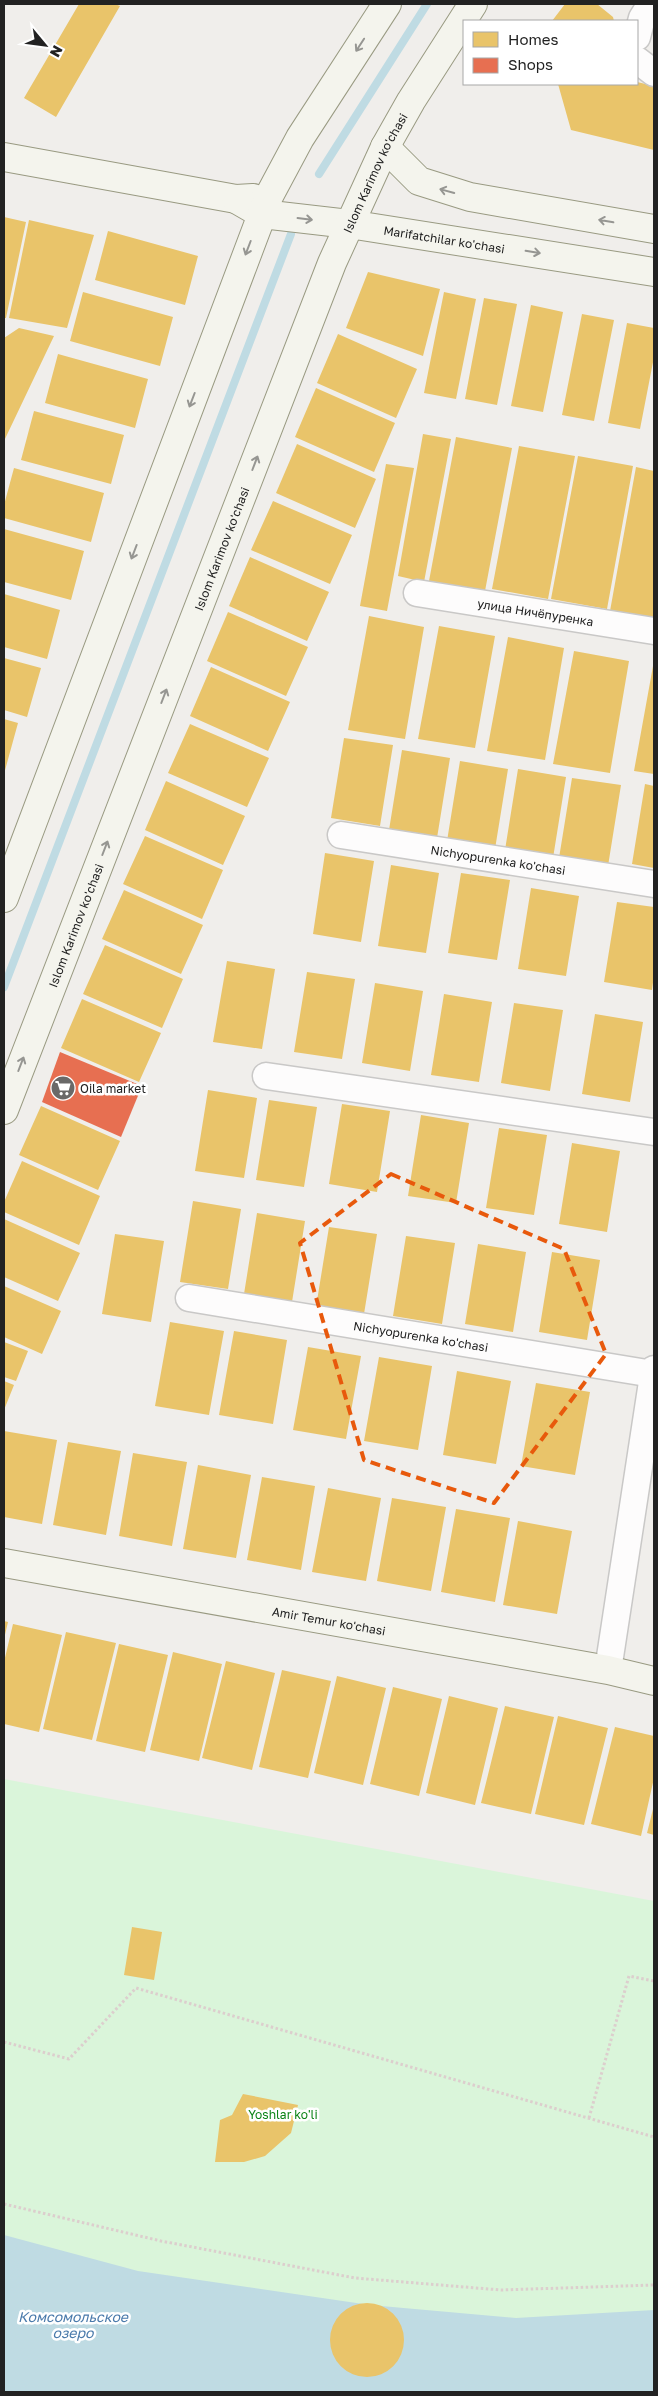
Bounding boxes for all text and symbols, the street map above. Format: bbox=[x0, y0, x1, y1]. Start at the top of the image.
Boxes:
north arrow bbox=[20, 20, 70, 70]
legend bbox=[463, 20, 638, 85]
text: Homes bbox=[508, 30, 558, 48]
one-way arrow bbox=[355, 37, 365, 51]
text: N bbox=[47, 43, 67, 60]
text: Shops bbox=[508, 55, 553, 73]
street label: Islom Karimov ko'chasi bbox=[339, 110, 410, 235]
one-way arrow bbox=[439, 185, 455, 195]
one-way arrow bbox=[297, 214, 313, 224]
one-way arrow bbox=[599, 215, 615, 225]
street label: Marifatchilar ko'chasi bbox=[383, 222, 506, 256]
one-way arrow bbox=[243, 239, 252, 255]
one-way arrow bbox=[524, 248, 540, 258]
one-way arrow bbox=[187, 392, 196, 407]
one-way arrow bbox=[251, 456, 260, 471]
street label: Islom Karimov ko'chasi bbox=[191, 485, 252, 613]
one-way arrow bbox=[129, 544, 138, 559]
street label: улица Ничёпуренка bbox=[476, 595, 595, 629]
one-way arrow bbox=[160, 689, 169, 704]
one-way arrow bbox=[102, 840, 111, 855]
street label: Nichyopurenka ko'chasi bbox=[430, 842, 567, 878]
street label: Islom Karimov ko'chasi bbox=[45, 861, 106, 989]
one-way arrow bbox=[18, 1057, 27, 1072]
supermarket icon: Oila market bbox=[50, 1075, 76, 1101]
place label: Oila market bbox=[80, 1081, 146, 1096]
street label: Nichyopurenka ko'chasi bbox=[352, 1318, 489, 1354]
street label: Amir Temur ko'chasi bbox=[271, 1603, 387, 1638]
park label: Yoshlar ko'li bbox=[248, 2107, 318, 2122]
water label: Комсомольское озеро bbox=[18, 2308, 129, 2341]

